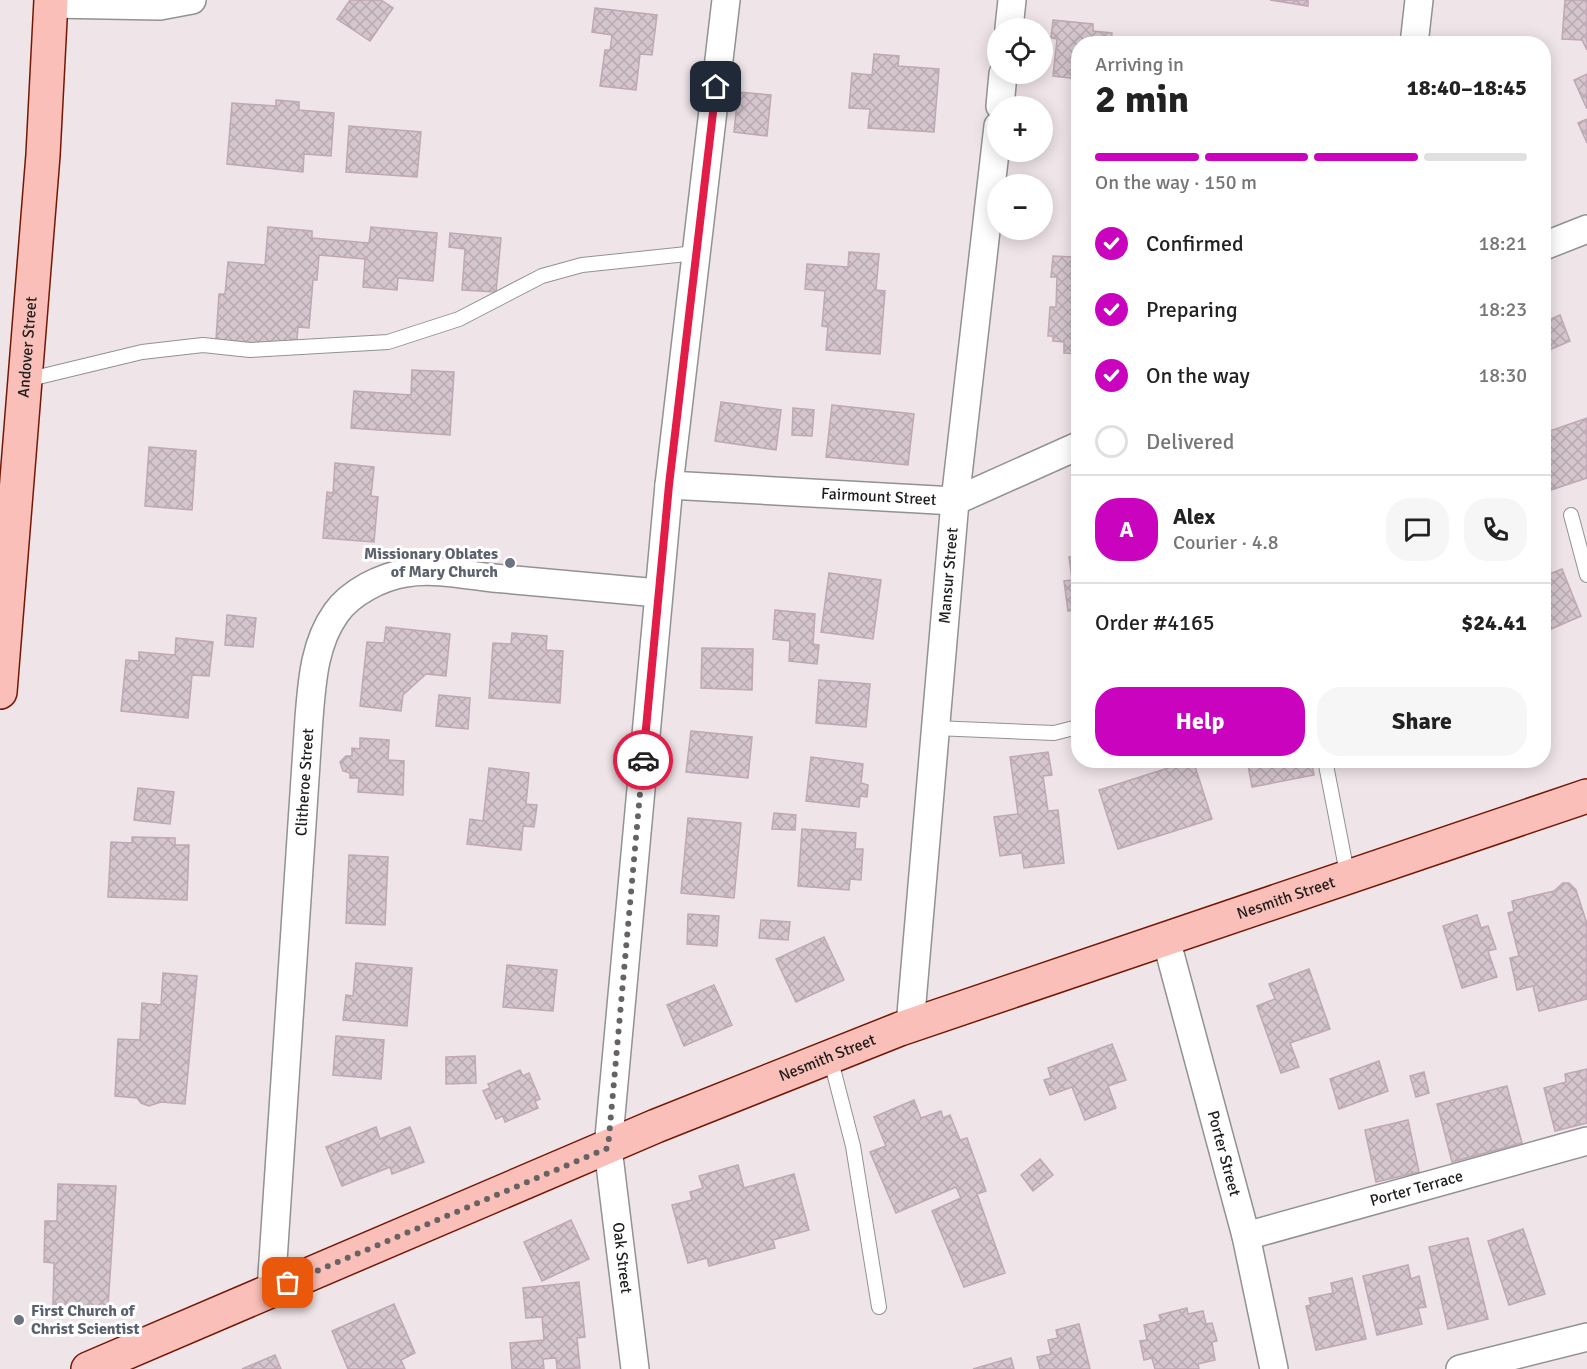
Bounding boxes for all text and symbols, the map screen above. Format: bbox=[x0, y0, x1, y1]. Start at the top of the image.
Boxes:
map controls bbox=[987, 18, 1053, 240]
button: locate bbox=[987, 18, 1053, 84]
text: Arriving in bbox=[1095, 52, 1184, 77]
pin bbox=[690, 61, 741, 112]
icon: home bbox=[699, 70, 732, 103]
text: 18:40–18:45 bbox=[1407, 74, 1527, 101]
text: 2 min bbox=[1095, 75, 1189, 123]
button: + bbox=[987, 96, 1053, 162]
text: On the way · 150 m bbox=[1095, 170, 1257, 195]
button: − bbox=[987, 174, 1053, 240]
icon: check bbox=[1095, 227, 1128, 260]
text: Confirmed bbox=[1146, 230, 1244, 257]
text: 18:21 bbox=[1478, 231, 1527, 256]
icon: check bbox=[1095, 293, 1128, 326]
street label: Andover Street bbox=[14, 295, 42, 398]
text: Preparing bbox=[1146, 296, 1238, 323]
text: 18:23 bbox=[1478, 297, 1527, 322]
icon: check bbox=[1095, 359, 1128, 392]
text: On the way bbox=[1146, 362, 1250, 389]
text: 18:30 bbox=[1478, 363, 1527, 388]
text: Delivered bbox=[1146, 428, 1234, 455]
street label: Fairmount Street bbox=[820, 484, 937, 510]
button: chat bbox=[1386, 498, 1449, 561]
button: phone bbox=[1464, 498, 1527, 561]
text: Alex bbox=[1173, 503, 1215, 530]
text: A bbox=[1119, 516, 1134, 543]
street label: Mansur Street bbox=[935, 526, 963, 625]
text: Courier · 4.8 bbox=[1173, 530, 1279, 555]
place label: Missionary Oblates of Mary Church bbox=[364, 544, 498, 582]
marker: Missionary Oblates of Mary Church bbox=[503, 556, 517, 570]
text: Order #4165 bbox=[1095, 609, 1215, 636]
text: $24.41 bbox=[1461, 609, 1527, 636]
button: Help bbox=[1095, 687, 1305, 756]
button: Share bbox=[1317, 687, 1527, 756]
street label: Clitheroe Street bbox=[291, 727, 318, 837]
courier bbox=[613, 730, 673, 790]
icon: car bbox=[627, 744, 660, 777]
street label: Nesmith Street bbox=[1234, 872, 1338, 924]
street label: Nesmith Street bbox=[776, 1030, 879, 1086]
street label: Porter Street bbox=[1203, 1108, 1245, 1199]
street label: Porter Terrace bbox=[1368, 1166, 1465, 1211]
street label: Oak Street bbox=[608, 1221, 636, 1295]
pin bbox=[262, 1257, 313, 1308]
icon: bag bbox=[271, 1266, 304, 1299]
place label: First Church of Christ Scientist bbox=[31, 1301, 139, 1339]
marker: First Church of Christ Scientist bbox=[12, 1313, 26, 1327]

